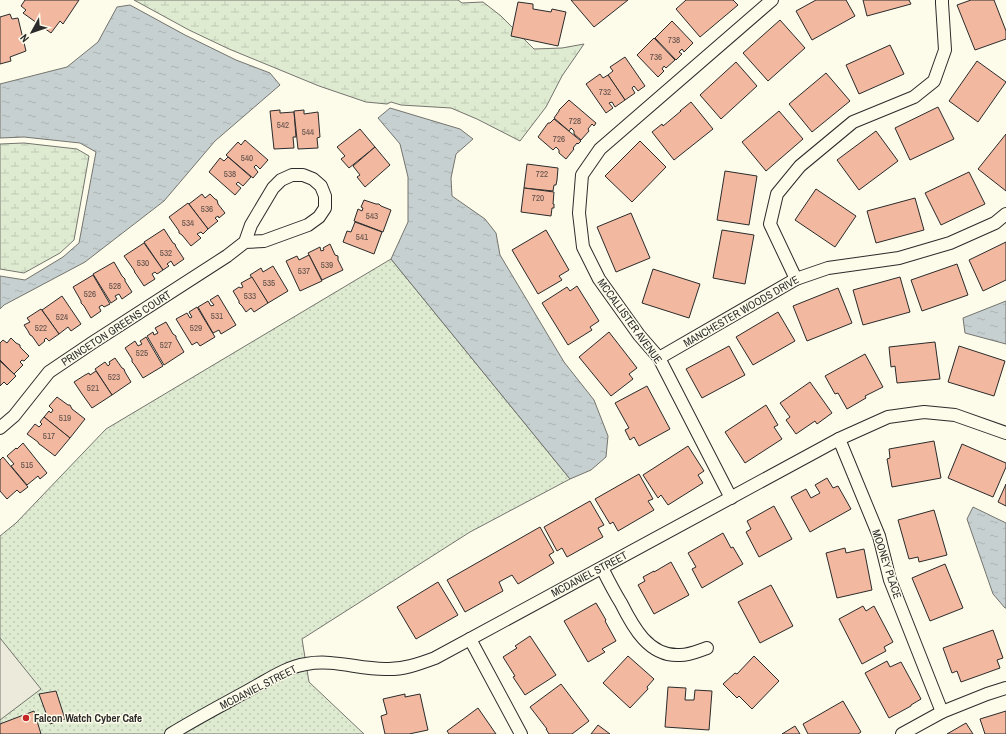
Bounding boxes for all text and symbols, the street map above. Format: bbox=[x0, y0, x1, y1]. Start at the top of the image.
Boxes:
north arrow bbox=[12, 12, 52, 52]
text: N bbox=[17, 31, 32, 45]
house number: 738 bbox=[668, 34, 680, 46]
house number: 736 bbox=[650, 51, 662, 63]
house number: 732 bbox=[599, 86, 611, 98]
house number: 728 bbox=[569, 115, 581, 127]
house number: 542 bbox=[277, 119, 289, 131]
house number: 544 bbox=[302, 126, 314, 138]
house number: 726 bbox=[553, 133, 565, 145]
house number: 540 bbox=[241, 152, 253, 164]
house number: 538 bbox=[224, 168, 236, 180]
house number: 722 bbox=[536, 168, 548, 180]
house number: 720 bbox=[532, 192, 544, 204]
house number: 536 bbox=[201, 203, 213, 215]
house number: 543 bbox=[366, 210, 378, 222]
house number: 534 bbox=[182, 217, 194, 229]
house number: 541 bbox=[356, 231, 368, 243]
house number: 532 bbox=[160, 247, 172, 259]
house number: 530 bbox=[137, 257, 149, 269]
house number: 539 bbox=[321, 259, 333, 271]
house number: 537 bbox=[298, 265, 310, 277]
street label: MANCHESTER WOODS DRIVE bbox=[681, 272, 801, 350]
street label: MCCALLISTER AVENUE bbox=[594, 276, 666, 366]
house number: 535 bbox=[263, 277, 275, 289]
house number: 528 bbox=[109, 280, 121, 292]
street label: PRINCETON GREENS COURT bbox=[59, 287, 174, 369]
house number: 526 bbox=[84, 288, 96, 300]
house number: 533 bbox=[244, 290, 256, 302]
house number: 531 bbox=[211, 310, 223, 322]
house number: 524 bbox=[56, 311, 68, 323]
house number: 522 bbox=[35, 322, 47, 334]
house number: 529 bbox=[190, 322, 202, 334]
house number: 527 bbox=[160, 339, 172, 351]
house number: 525 bbox=[136, 347, 148, 359]
house number: 523 bbox=[108, 371, 120, 383]
house number: 521 bbox=[87, 382, 99, 394]
house number: 519 bbox=[59, 412, 71, 424]
house number: 517 bbox=[43, 430, 55, 442]
house number: 515 bbox=[21, 459, 33, 471]
street label: MOONEY PLACE bbox=[869, 528, 905, 600]
street label: MCDANIEL STREET bbox=[548, 548, 630, 600]
street label: MCDANIEL STREET bbox=[217, 661, 299, 712]
place label: Falcon Watch Cyber Cafe bbox=[34, 711, 142, 725]
marker: Falcon Watch Cyber Cafe bbox=[21, 713, 31, 723]

